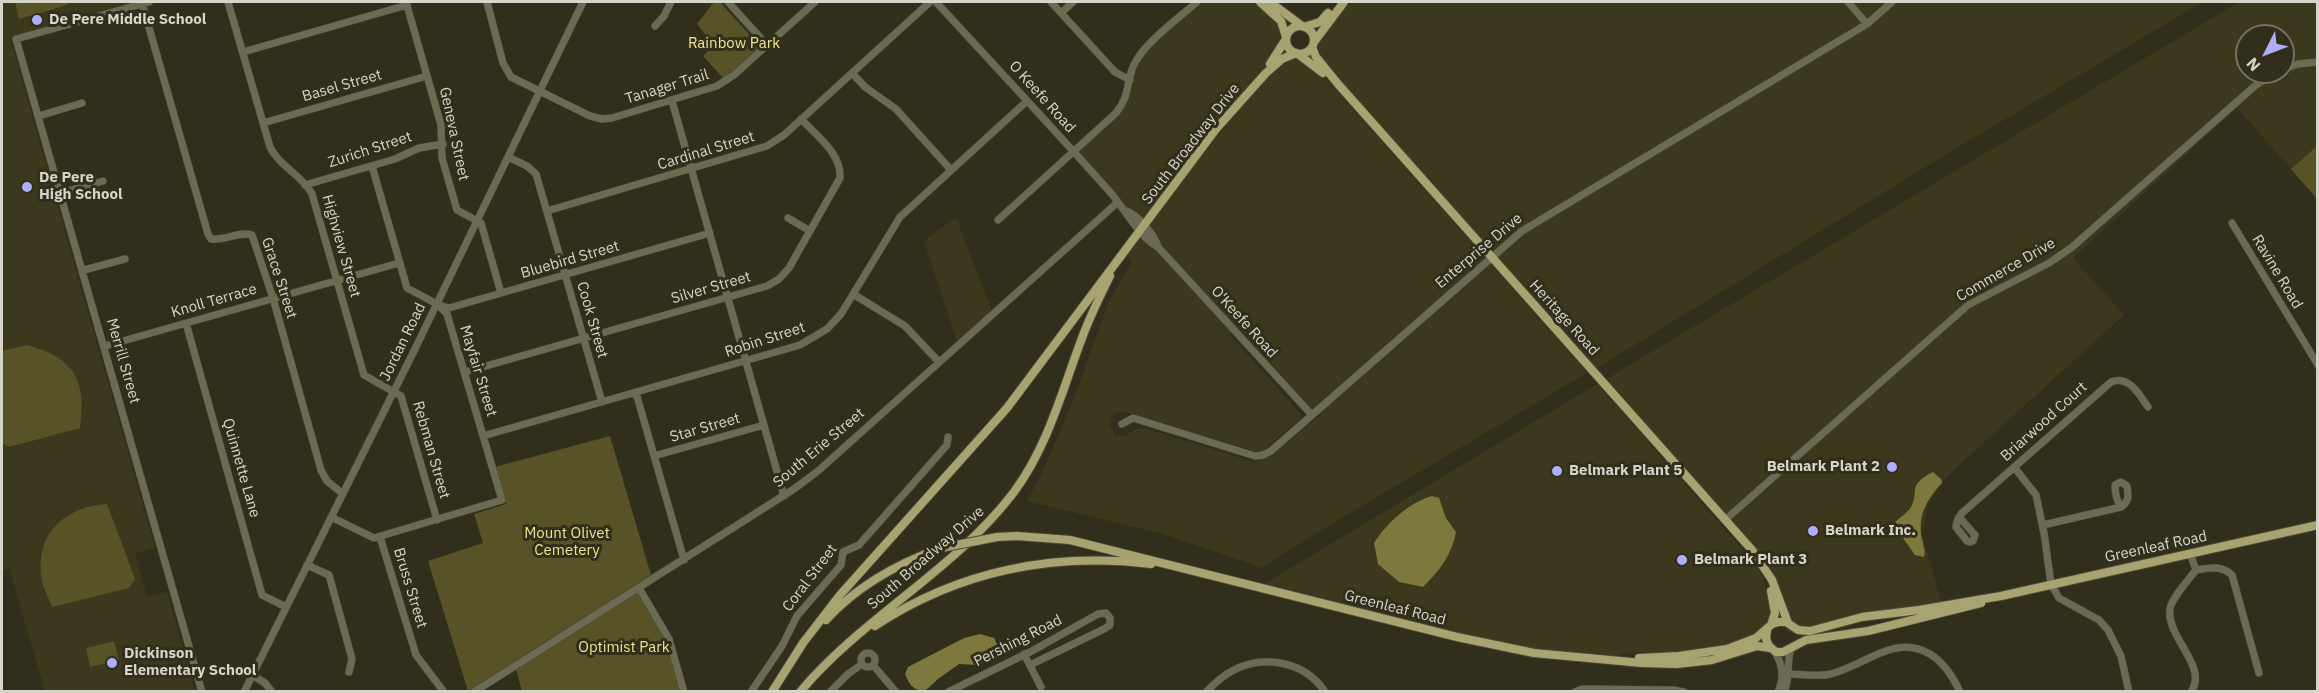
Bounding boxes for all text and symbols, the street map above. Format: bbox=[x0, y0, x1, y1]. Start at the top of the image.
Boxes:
place label: De Pere Middle School bbox=[49, 11, 206, 29]
marker: De Pere Middle School bbox=[30, 13, 44, 27]
north arrow bbox=[2235, 24, 2295, 84]
park label: Rainbow Park bbox=[688, 35, 780, 53]
text: N bbox=[2242, 54, 2264, 76]
street label: O Keefe Road bbox=[1005, 57, 1079, 137]
street label: Basel Street bbox=[300, 66, 384, 106]
street label: Tanager Trail bbox=[623, 66, 711, 108]
street label: South Broadway Drive bbox=[1138, 80, 1244, 208]
street label: Geneva Street bbox=[435, 86, 473, 182]
street label: Zurich Street bbox=[326, 128, 414, 172]
street label: Cardinal Street bbox=[655, 128, 757, 174]
place label: De Pere High School bbox=[39, 169, 122, 204]
marker: De Pere High School bbox=[20, 180, 34, 194]
street label: Highview Street bbox=[318, 192, 364, 300]
street label: Enterprise Drive bbox=[1432, 209, 1526, 293]
street label: Ravine Road bbox=[2248, 232, 2306, 312]
street label: Commerce Drive bbox=[1953, 234, 2059, 306]
street label: Grace Street bbox=[257, 235, 301, 321]
street label: Bluebird Street bbox=[519, 237, 621, 283]
street label: Silver Street bbox=[669, 268, 753, 308]
street label: Heritage Road bbox=[1525, 277, 1603, 359]
street label: Knoll Terrace bbox=[169, 280, 259, 322]
street label: Cook Street bbox=[573, 280, 611, 360]
street label: O'Keefe Road bbox=[1207, 282, 1281, 362]
street label: Jordan Road bbox=[376, 300, 430, 384]
street label: Merrill Street bbox=[102, 316, 144, 406]
street label: Robin Street bbox=[723, 319, 807, 361]
street label: Mayfair Street bbox=[456, 323, 500, 419]
street label: Briarwood Court bbox=[1997, 378, 2091, 466]
street label: Rebman Street bbox=[408, 399, 454, 501]
street label: South Erie Street bbox=[770, 405, 868, 491]
street label: Star Street bbox=[668, 409, 742, 447]
street label: Quinnette Lane bbox=[218, 416, 264, 520]
place label: Belmark Plant 2 bbox=[1767, 458, 1880, 476]
marker: Belmark Plant 2 bbox=[1885, 460, 1899, 474]
place label: Belmark Plant 5 bbox=[1569, 462, 1682, 480]
marker: Belmark Plant 5 bbox=[1550, 464, 1564, 478]
street label: South Broadway Drive bbox=[864, 503, 988, 613]
place label: Belmark Inc. bbox=[1825, 522, 1916, 540]
marker: Belmark Inc. bbox=[1806, 524, 1820, 538]
park label: Mount Olivet Cemetery bbox=[524, 525, 610, 560]
street label: Greenleaf Road bbox=[2103, 527, 2209, 567]
street label: Coral Street bbox=[779, 541, 841, 615]
street label: Bruss Street bbox=[389, 546, 431, 630]
place label: Belmark Plant 3 bbox=[1694, 551, 1807, 569]
marker: Belmark Plant 3 bbox=[1675, 553, 1689, 567]
street label: Greenleaf Road bbox=[1342, 587, 1448, 629]
street label: Pershing Road bbox=[971, 611, 1065, 671]
park label: Optimist Park bbox=[578, 639, 670, 657]
place label: Dickinson Elementary School bbox=[124, 645, 256, 680]
marker: Dickinson Elementary School bbox=[105, 656, 119, 670]

